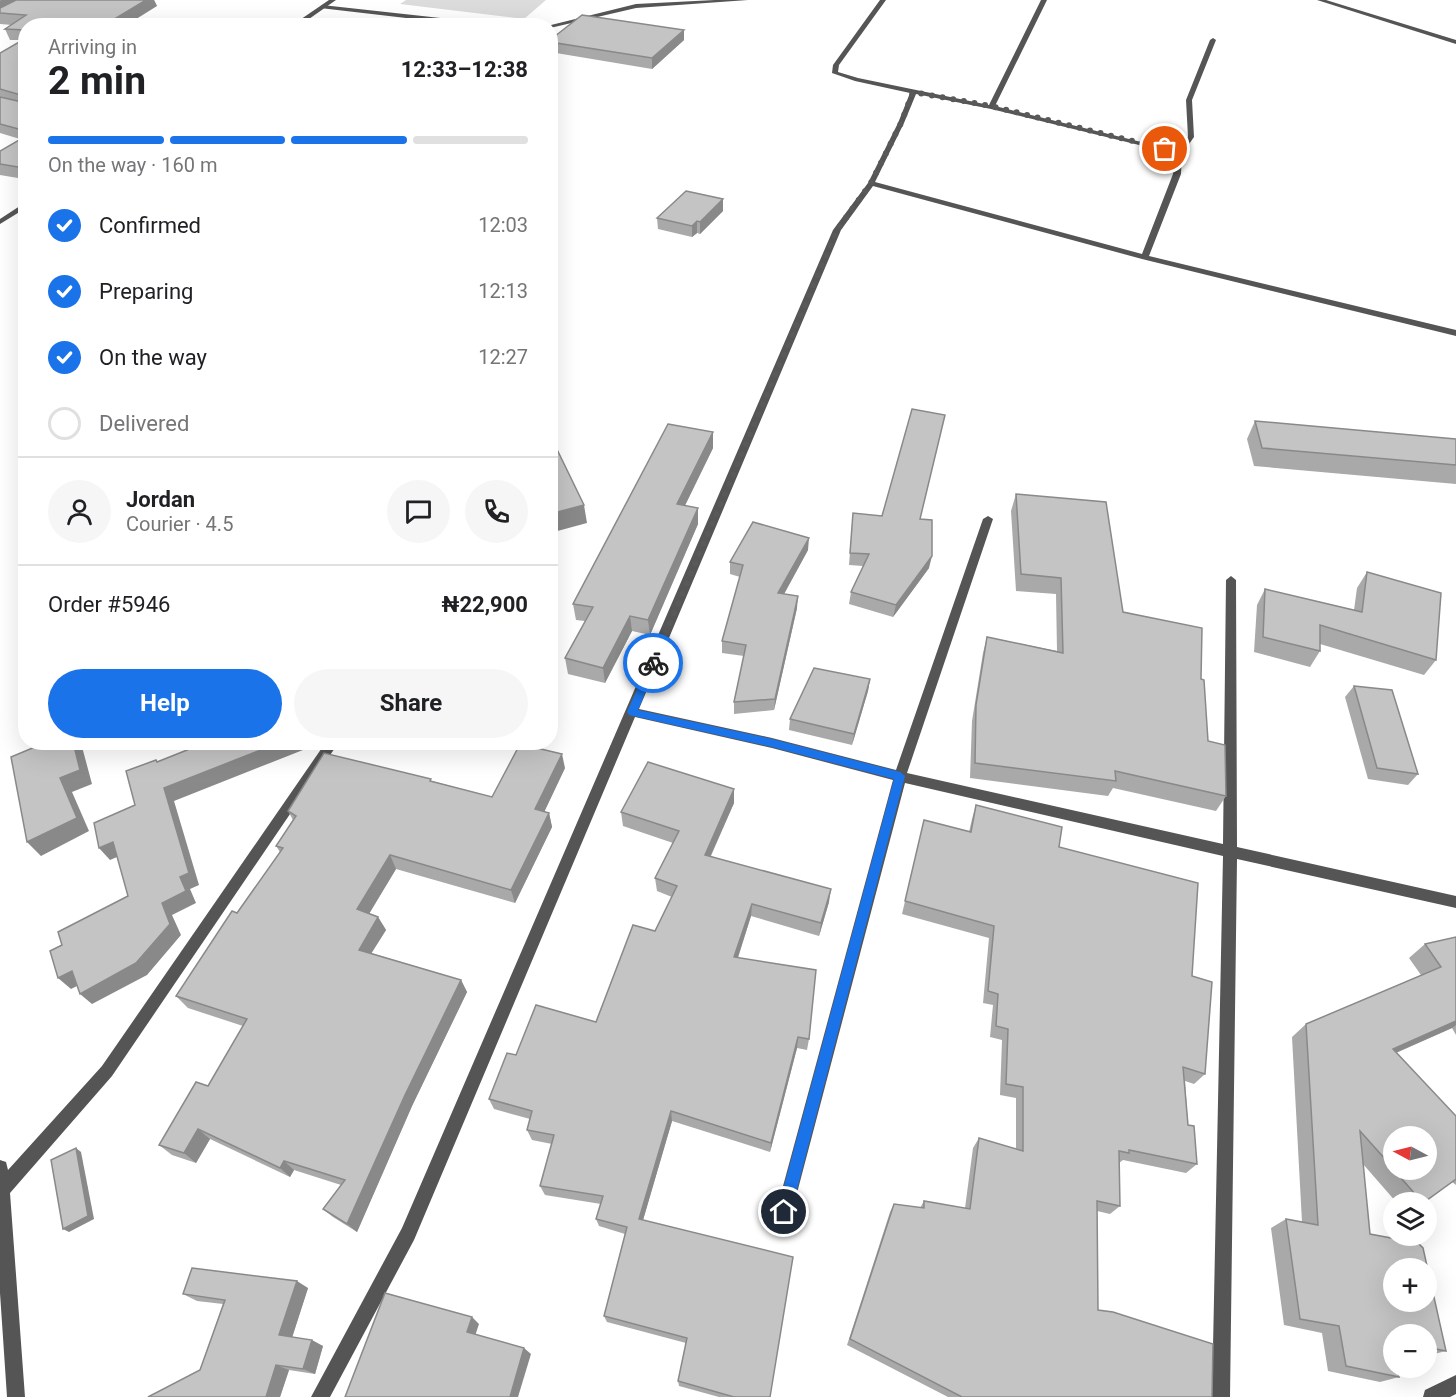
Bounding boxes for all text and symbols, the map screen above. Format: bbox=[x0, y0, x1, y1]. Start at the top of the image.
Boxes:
text: Arriving in bbox=[48, 35, 137, 59]
text: 12:33–12:38 bbox=[401, 57, 528, 82]
text: 2 min bbox=[48, 58, 146, 104]
pin bbox=[1139, 123, 1190, 174]
icon: bag bbox=[1148, 132, 1181, 165]
text: On the way · 160 m bbox=[48, 153, 217, 177]
icon: check bbox=[48, 209, 81, 242]
text: Confirmed bbox=[99, 213, 201, 238]
text: 12:03 bbox=[478, 213, 528, 237]
icon: check bbox=[48, 275, 81, 308]
text: Preparing bbox=[99, 279, 193, 304]
text: 12:13 bbox=[478, 279, 528, 303]
icon: check bbox=[48, 341, 81, 374]
text: On the way bbox=[99, 345, 207, 370]
text: 12:27 bbox=[478, 345, 528, 369]
text: Delivered bbox=[99, 411, 189, 436]
button: person bbox=[48, 480, 111, 543]
button: chat bbox=[387, 480, 450, 543]
button: phone bbox=[465, 480, 528, 543]
text: Jordan bbox=[126, 487, 195, 512]
text: Courier · 4.5 bbox=[126, 512, 233, 536]
text: Order #5946 bbox=[48, 592, 170, 617]
text: ₦22,900 bbox=[442, 592, 528, 617]
courier bbox=[623, 633, 683, 693]
icon: bike bbox=[637, 647, 670, 680]
button: Help bbox=[48, 669, 282, 738]
button: Share bbox=[294, 669, 528, 738]
north arrow bbox=[1383, 1126, 1437, 1180]
map controls bbox=[1383, 1126, 1437, 1378]
pin bbox=[758, 1186, 809, 1237]
button: layers bbox=[1383, 1192, 1437, 1246]
icon: home bbox=[767, 1195, 800, 1228]
button: + bbox=[1383, 1258, 1437, 1312]
button: − bbox=[1383, 1324, 1437, 1378]

